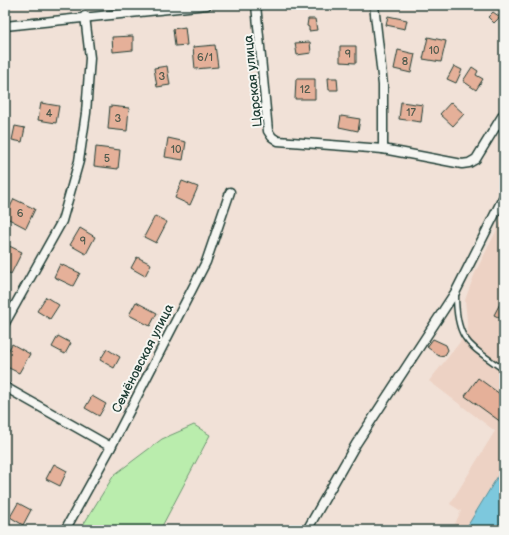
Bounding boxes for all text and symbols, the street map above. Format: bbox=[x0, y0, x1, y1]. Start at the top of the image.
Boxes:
street label: Царская улица bbox=[240, 34, 266, 128]
house number: 10 bbox=[429, 44, 440, 57]
house number: 9 bbox=[345, 48, 351, 61]
house number: 6/1 bbox=[197, 51, 213, 64]
house number: 8 bbox=[402, 55, 408, 68]
house number: 3 bbox=[159, 70, 166, 83]
house number: 12 bbox=[300, 83, 311, 96]
house number: 17 bbox=[406, 106, 416, 119]
house number: 4 bbox=[46, 107, 53, 120]
house number: 3 bbox=[115, 112, 122, 125]
house number: 10 bbox=[171, 143, 182, 156]
house number: 5 bbox=[104, 152, 110, 165]
house number: 6 bbox=[17, 207, 24, 220]
house number: 9 bbox=[80, 235, 86, 248]
street label: Семёновская улица bbox=[108, 301, 177, 416]

